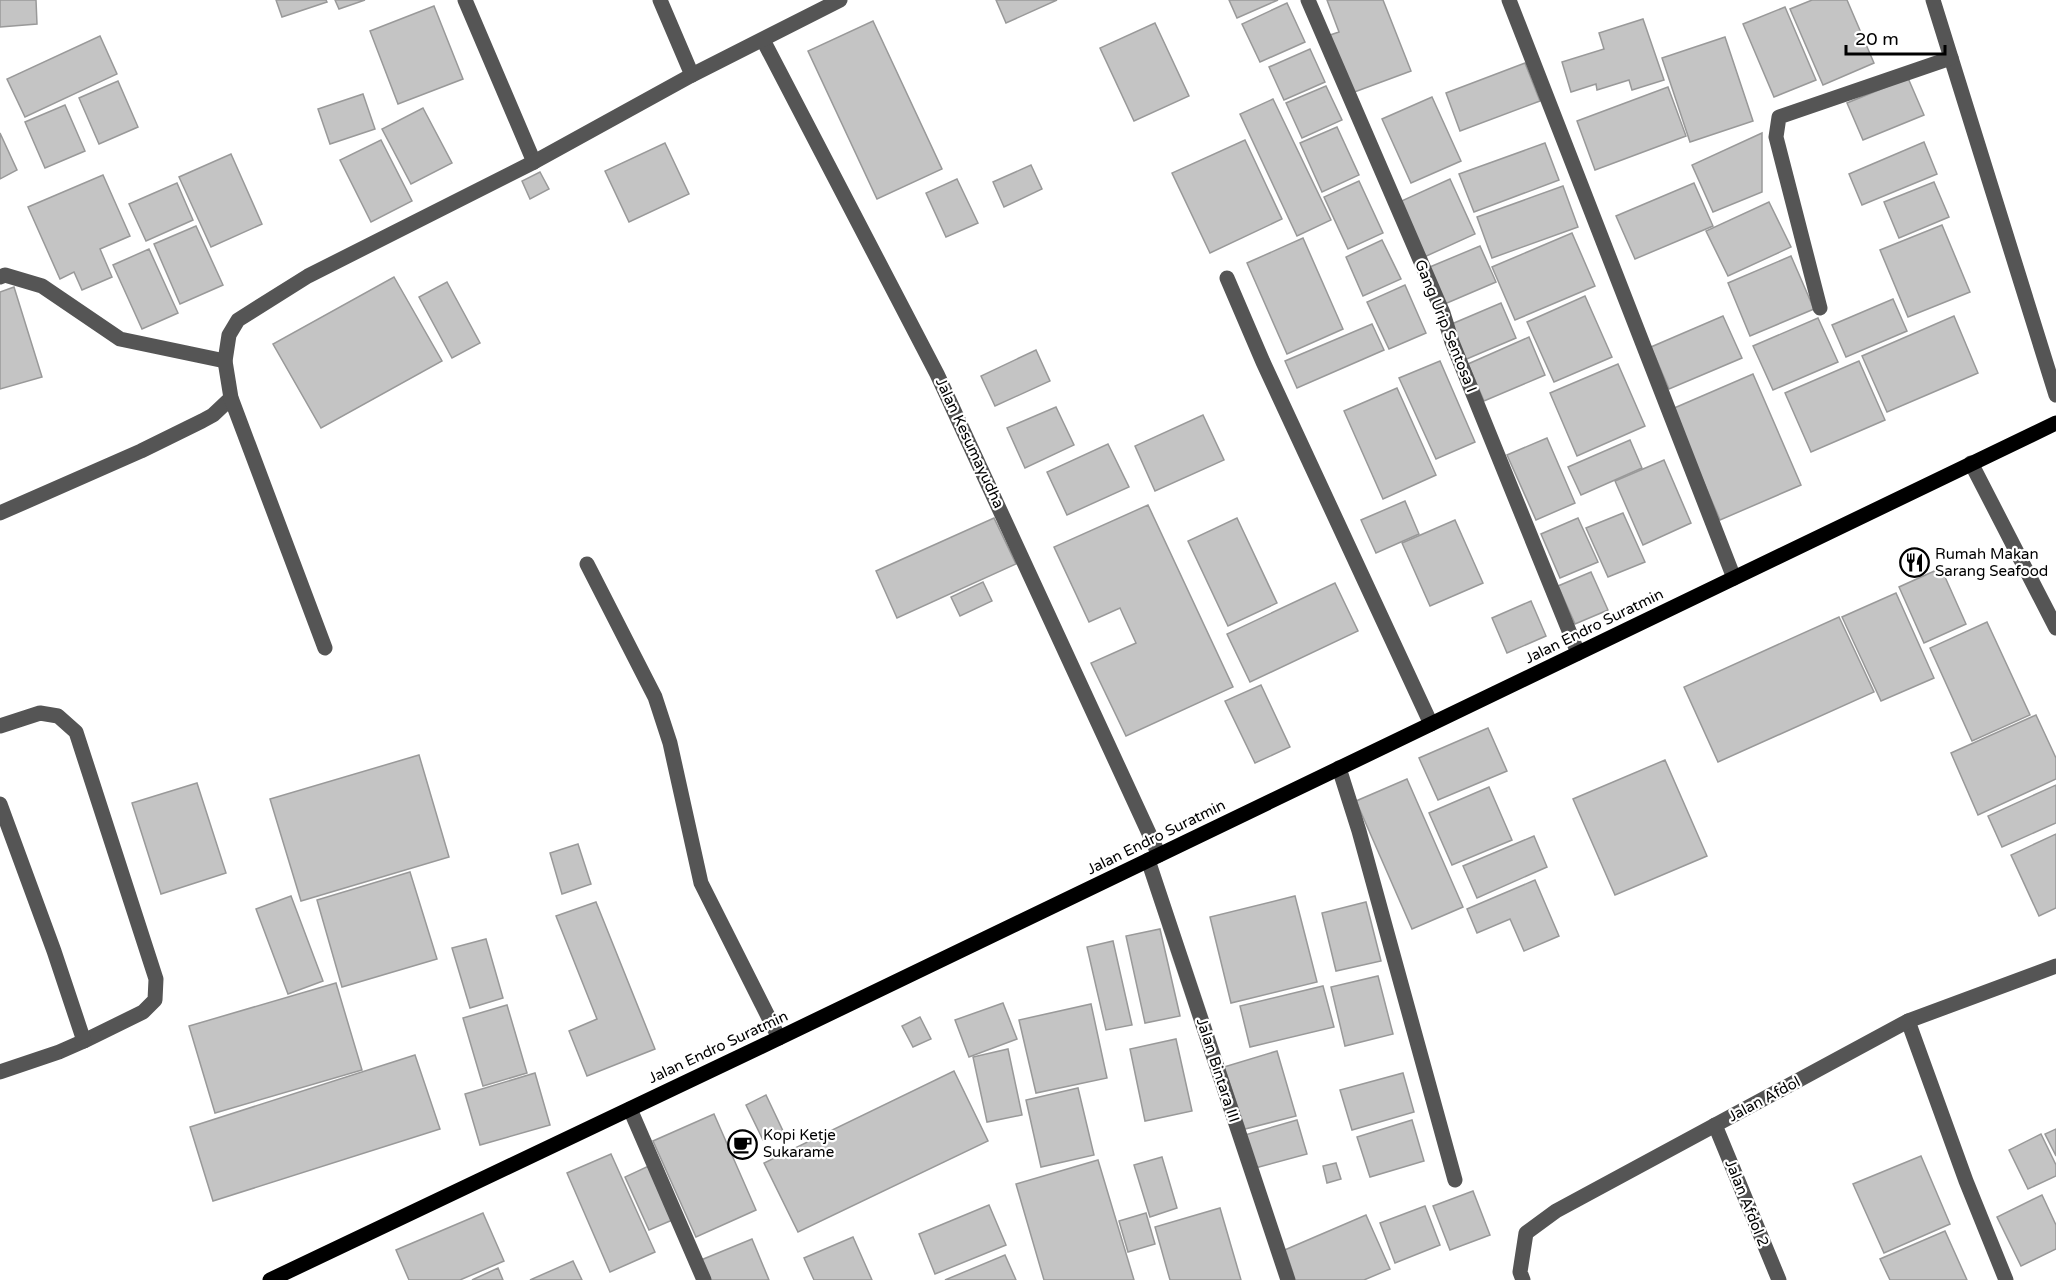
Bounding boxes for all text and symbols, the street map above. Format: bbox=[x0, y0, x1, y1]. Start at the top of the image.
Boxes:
scale bar bbox=[1846, 18, 1945, 56]
text: 20 m bbox=[1855, 28, 1899, 50]
street label: Gang Urip Sentosa I bbox=[1411, 257, 1481, 395]
street label: Jalan Kesumayudha bbox=[932, 375, 1008, 511]
place label: Rumah Makan Sarang Seafood bbox=[1935, 545, 2048, 580]
restaurant icon: Rumah Makan Sarang Seafood bbox=[1898, 547, 1930, 579]
street label: Jalan Endro Suratmin bbox=[1522, 585, 1666, 667]
street label: Jalan Endro Suratmin bbox=[1084, 796, 1228, 878]
street label: Jalan Endro Suratmin bbox=[645, 1007, 791, 1087]
street label: Jalan Bintara III bbox=[1193, 1016, 1243, 1124]
street label: Jalan Afdol bbox=[1725, 1072, 1803, 1126]
place label: Kopi Ketje Sukarame bbox=[763, 1126, 836, 1161]
cafe icon: Kopi Ketje Sukarame bbox=[726, 1128, 758, 1160]
street label: Jalan Afdol 2 bbox=[1721, 1157, 1773, 1249]

